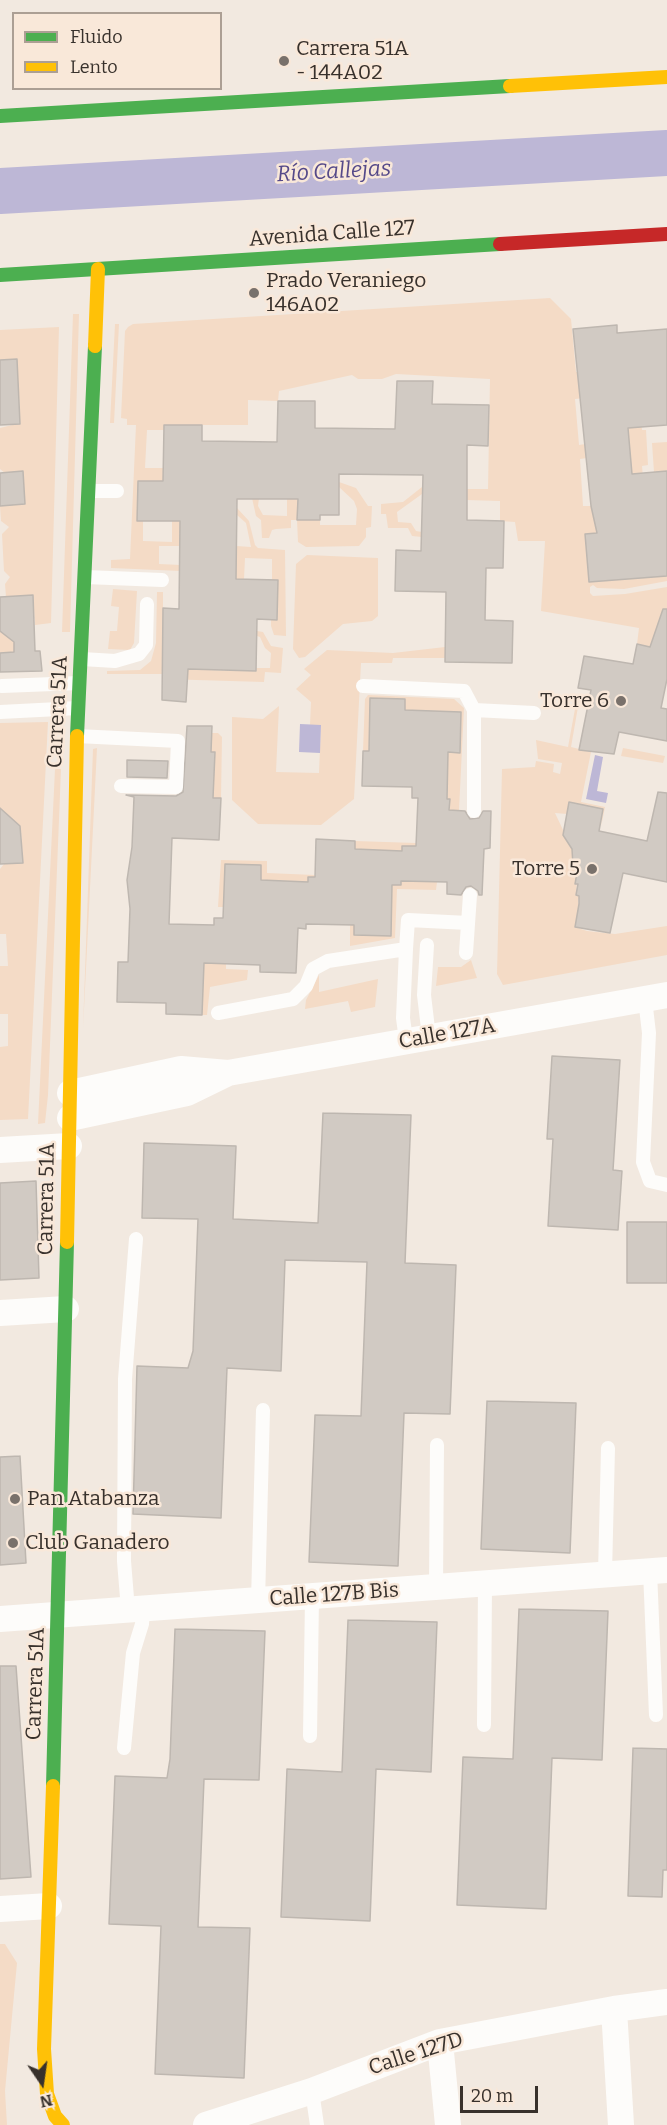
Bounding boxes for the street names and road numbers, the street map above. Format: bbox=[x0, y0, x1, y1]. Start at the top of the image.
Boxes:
street label: Avenida Calle 127 bbox=[248, 216, 416, 252]
street label: Carrera 51A bbox=[42, 655, 74, 769]
street label: Calle 127A bbox=[397, 1013, 497, 1055]
street label: Carrera 51A bbox=[33, 1143, 61, 1255]
street label: Calle 127B Bis bbox=[268, 1578, 400, 1612]
street label: Carrera 51A bbox=[21, 1627, 51, 1741]
street label: Calle 127D bbox=[366, 2027, 466, 2081]

